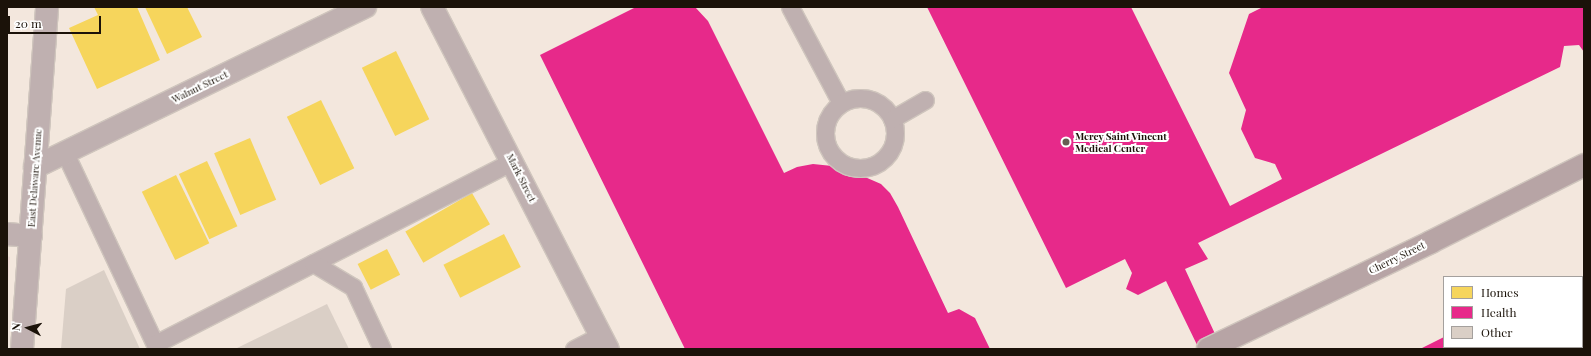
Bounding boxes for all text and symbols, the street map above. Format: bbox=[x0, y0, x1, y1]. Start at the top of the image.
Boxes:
scale bar bbox=[10, 8, 103, 34]
text: 20 m bbox=[15, 15, 42, 31]
street label: Walnut Street bbox=[170, 68, 230, 106]
street label: East Delaware Avenue bbox=[26, 128, 44, 228]
place label: Mercy Saint Vincent Medical Center bbox=[1075, 130, 1167, 154]
marker: Mercy Saint Vincent Medical Center bbox=[1060, 136, 1072, 148]
street label: Mark Street bbox=[504, 152, 538, 204]
street label: Cherry Street bbox=[1367, 239, 1427, 277]
legend bbox=[1443, 276, 1583, 348]
text: Homes bbox=[1481, 284, 1519, 300]
text: Health bbox=[1481, 304, 1517, 320]
north arrow bbox=[8, 308, 48, 348]
text: N bbox=[8, 322, 23, 331]
text: Other bbox=[1481, 324, 1513, 340]

